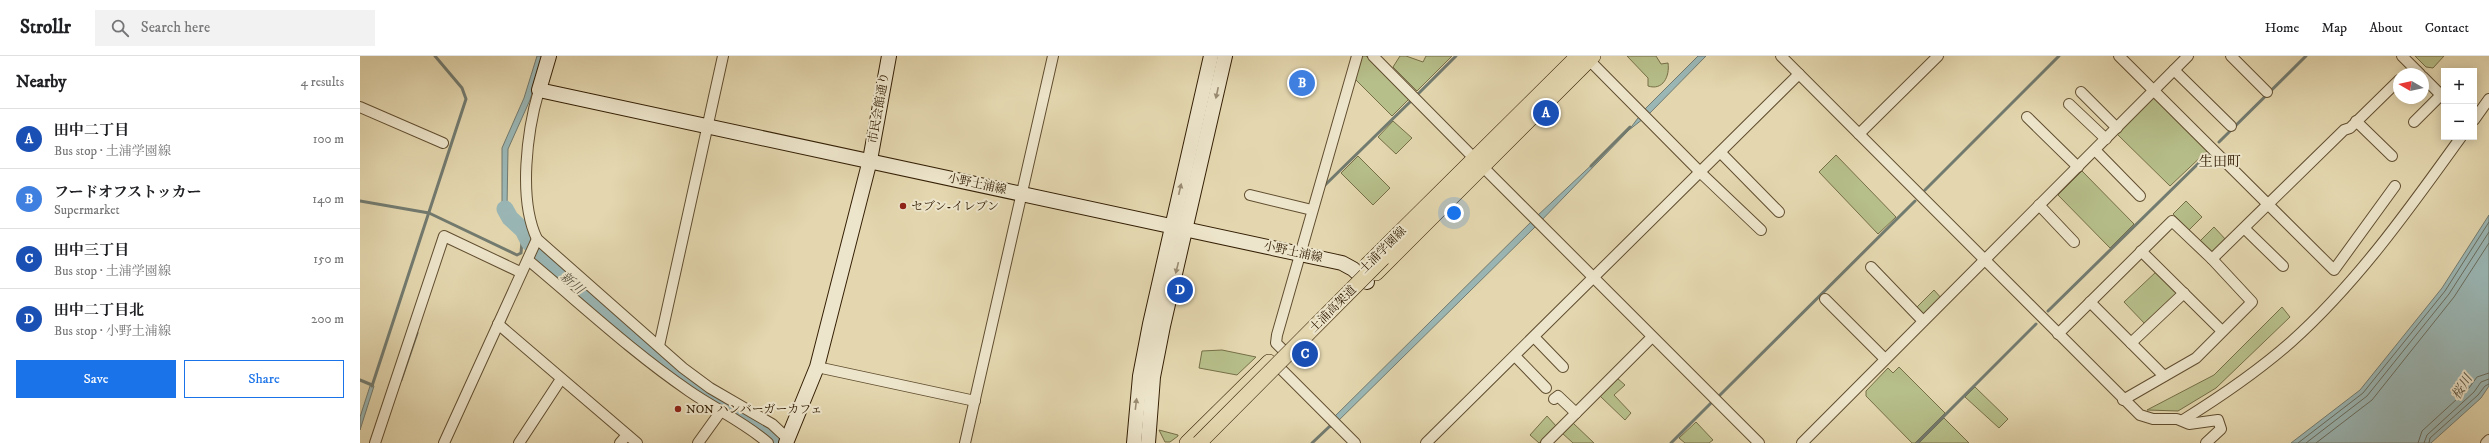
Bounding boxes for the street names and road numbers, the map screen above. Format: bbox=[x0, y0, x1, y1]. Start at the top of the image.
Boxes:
street label: 市民会館通り bbox=[865, 71, 893, 145]
street label: 小野土浦線 bbox=[946, 170, 1008, 198]
street label: 土浦学園線 bbox=[1356, 223, 1410, 277]
street label: 小野土浦線 bbox=[1262, 238, 1324, 266]
street label: 土浦高架道 bbox=[1306, 282, 1360, 336]

